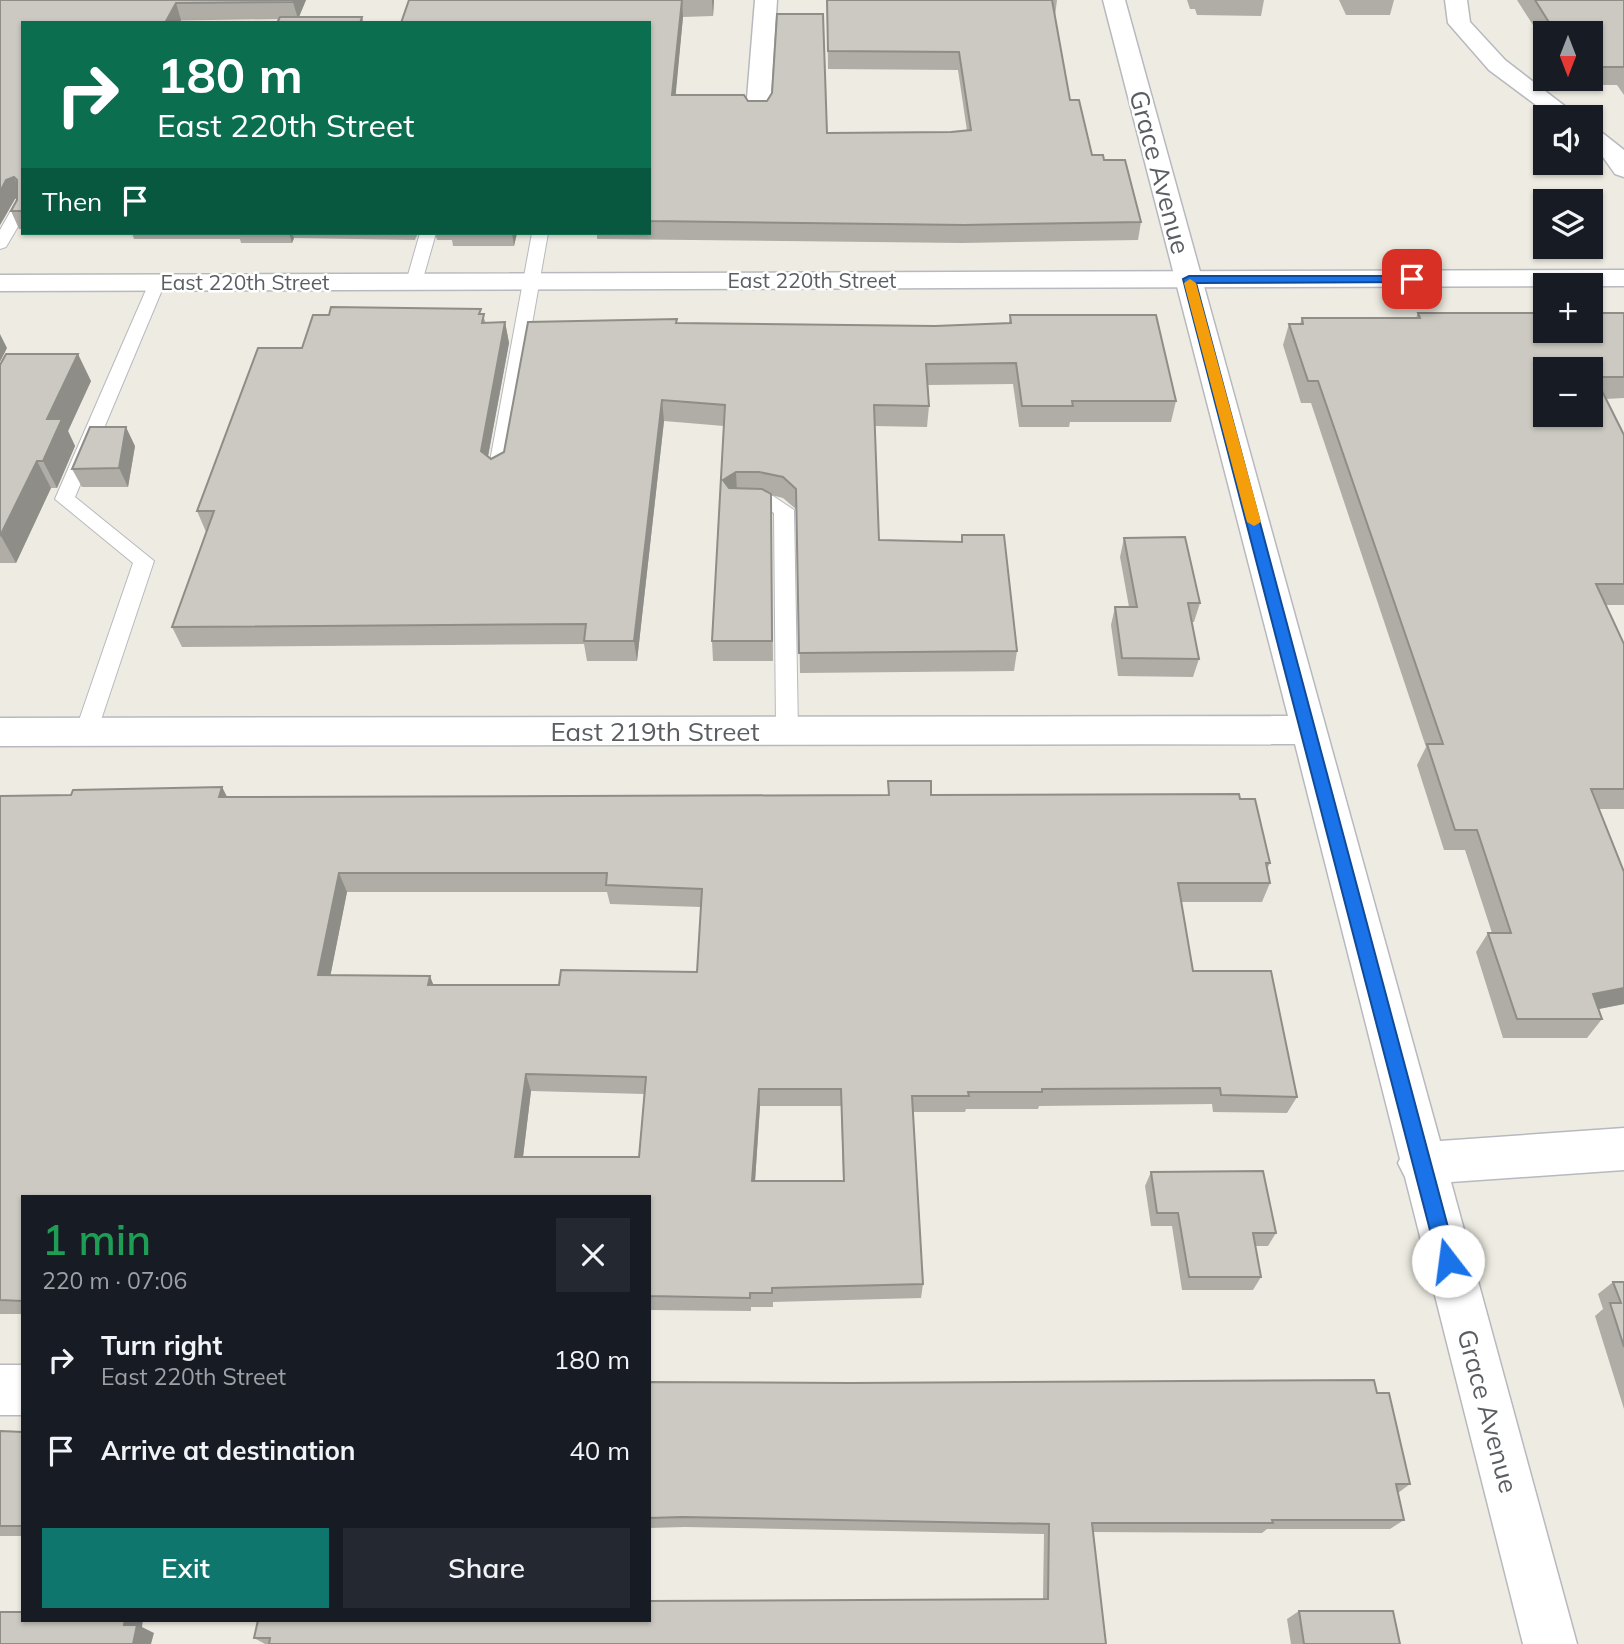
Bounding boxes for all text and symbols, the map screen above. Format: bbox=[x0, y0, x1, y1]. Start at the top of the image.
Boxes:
north arrow bbox=[1533, 21, 1603, 91]
map controls bbox=[1533, 21, 1603, 427]
text: 180 m bbox=[157, 44, 303, 105]
icon: right bbox=[42, 49, 133, 140]
street label: Grace Avenue bbox=[1122, 87, 1198, 257]
text: East 220th Street bbox=[157, 105, 414, 145]
button: sound bbox=[1533, 105, 1603, 175]
icon: arrive bbox=[116, 182, 154, 220]
text: Then bbox=[42, 185, 102, 218]
button: layers bbox=[1533, 189, 1603, 259]
pin bbox=[1382, 249, 1442, 309]
icon: arrive bbox=[1393, 260, 1431, 298]
street label: East 220th Street bbox=[728, 267, 896, 293]
street label: East 220th Street bbox=[161, 269, 329, 295]
button: + bbox=[1533, 273, 1603, 343]
button: − bbox=[1533, 357, 1603, 427]
street label: East 219th Street bbox=[550, 715, 760, 748]
text: 1 min bbox=[42, 1213, 151, 1266]
button: close bbox=[556, 1218, 630, 1292]
position arrow bbox=[1411, 1224, 1485, 1298]
text: 220 m · 07:06 bbox=[42, 1266, 187, 1295]
street label: Grace Avenue bbox=[1450, 1326, 1526, 1496]
text: Turn right bbox=[101, 1329, 222, 1362]
icon: right bbox=[42, 1341, 80, 1379]
text: 180 m bbox=[554, 1343, 630, 1376]
text: East 220th Street bbox=[101, 1362, 286, 1391]
icon: arrive bbox=[42, 1432, 80, 1470]
text: Arrive at destination bbox=[101, 1434, 356, 1467]
text: 40 m bbox=[569, 1434, 630, 1467]
button: Exit bbox=[42, 1528, 329, 1608]
button: Share bbox=[343, 1528, 630, 1608]

